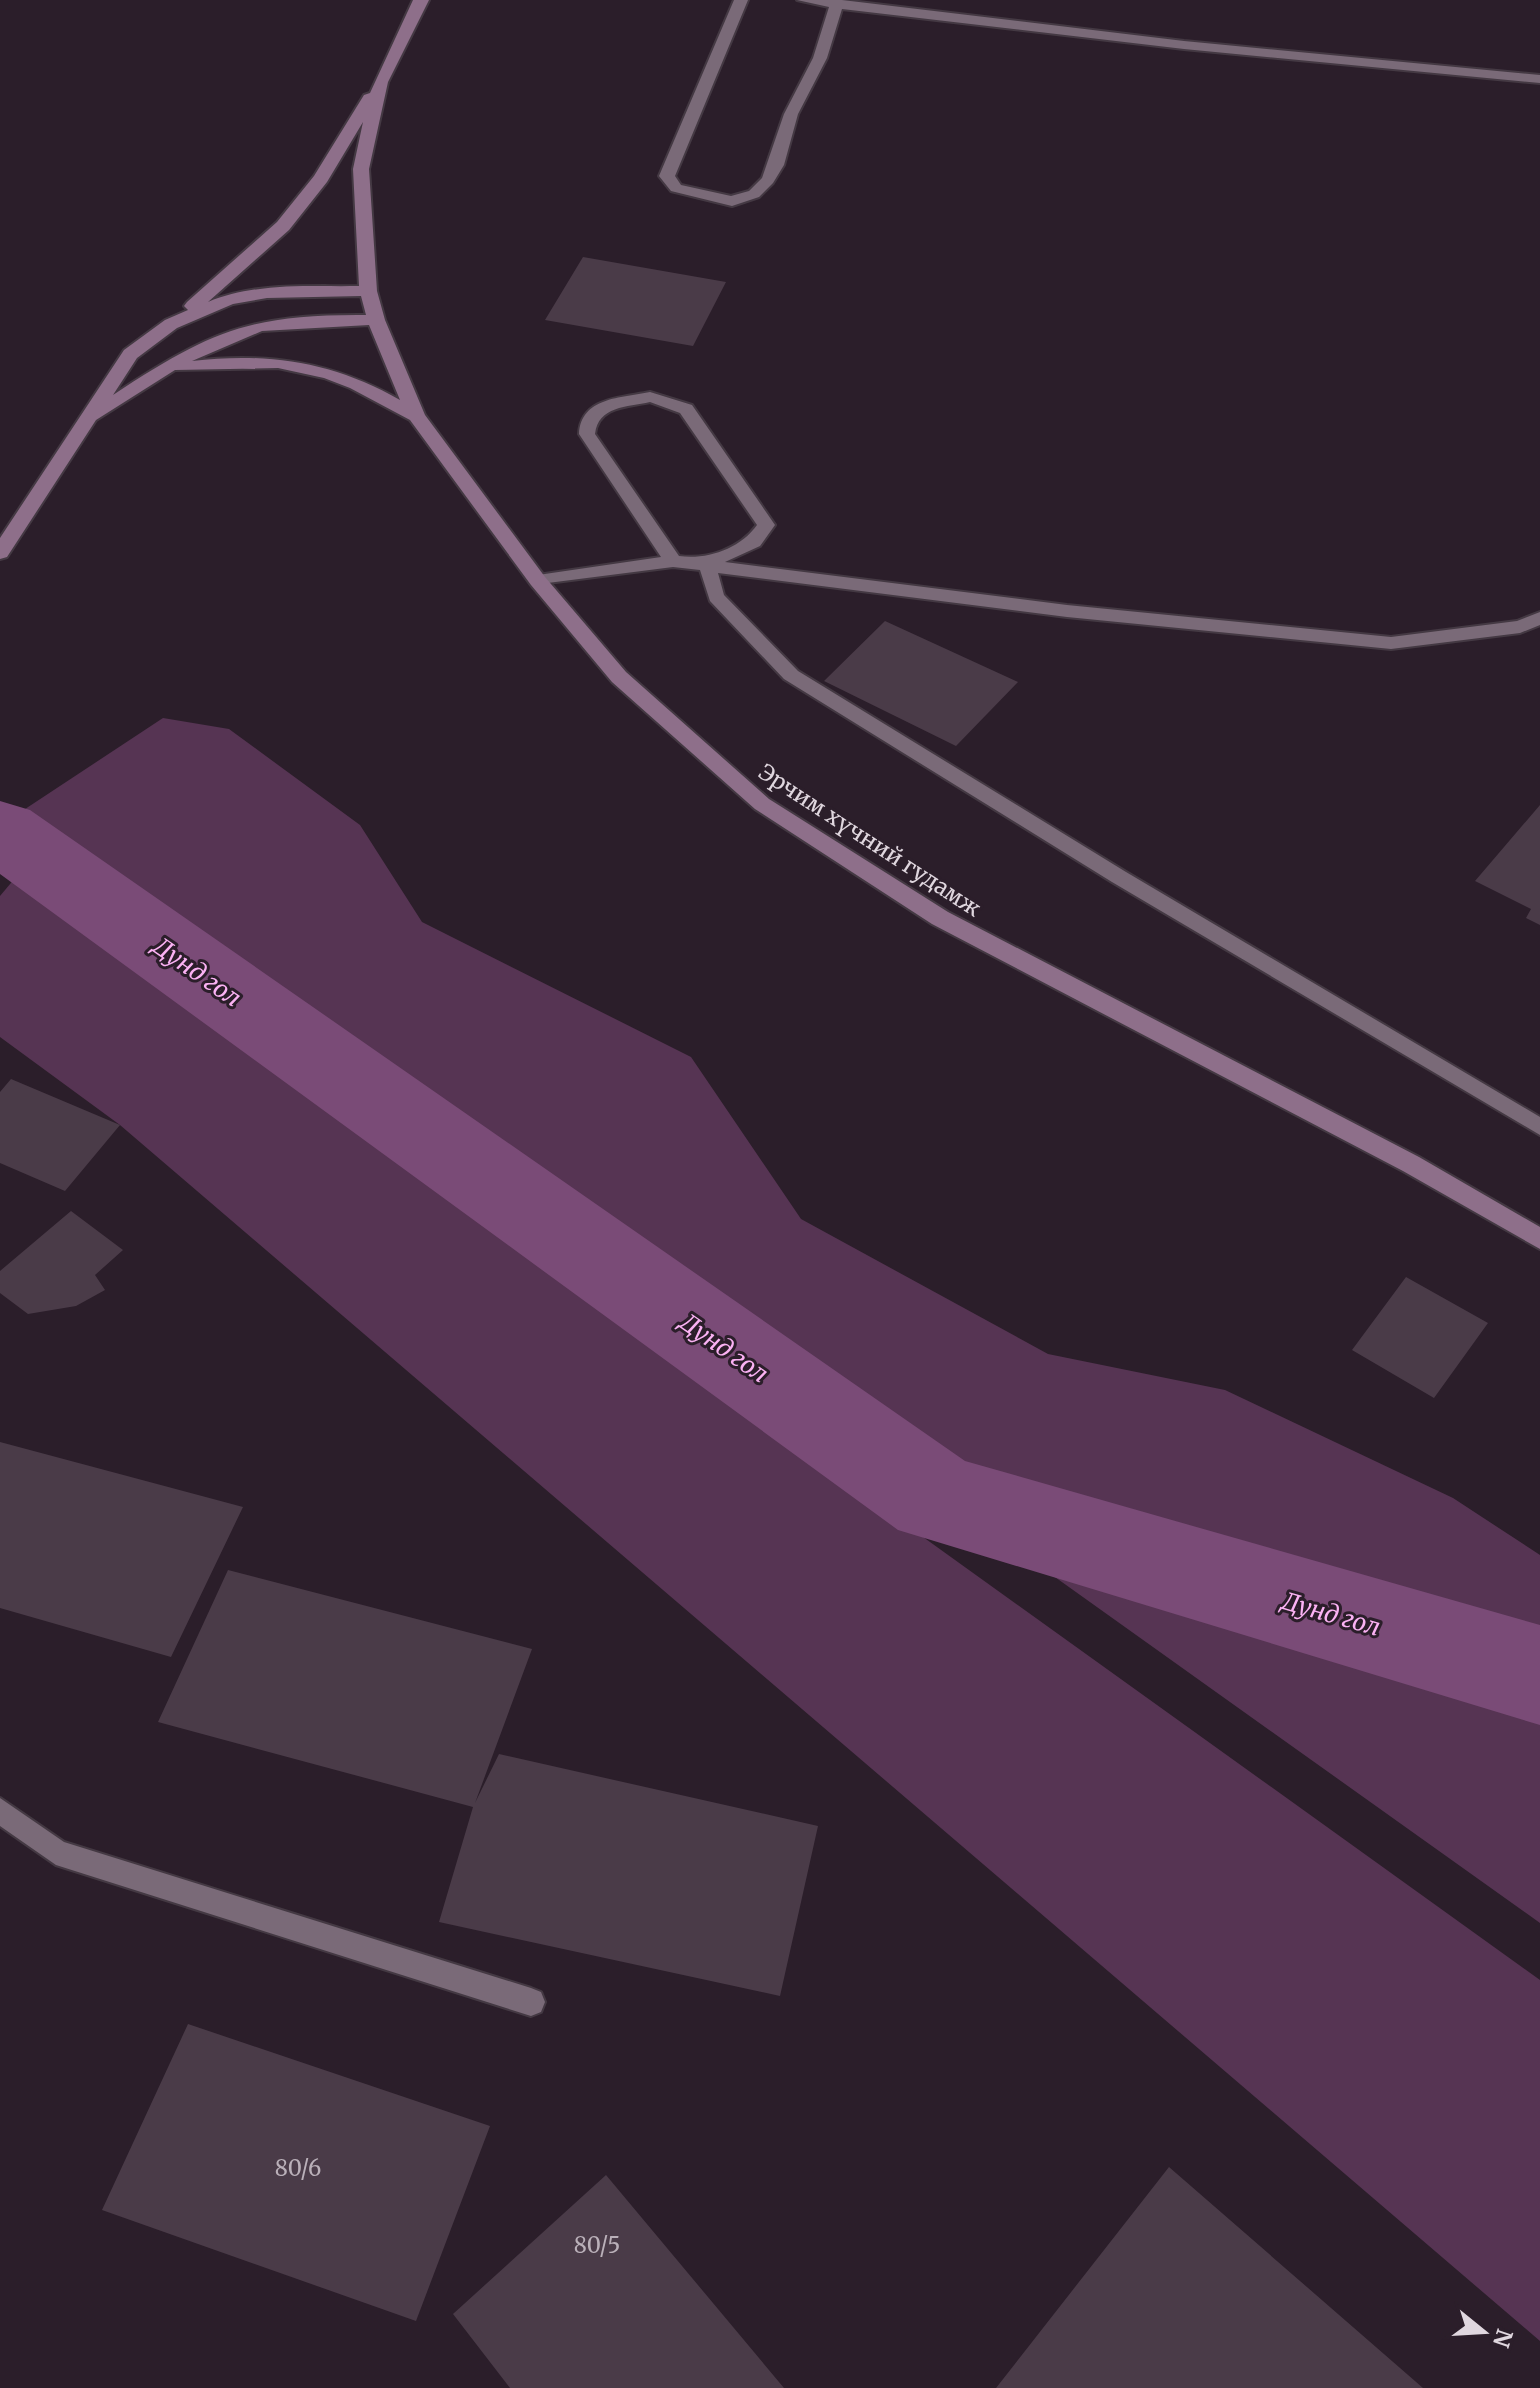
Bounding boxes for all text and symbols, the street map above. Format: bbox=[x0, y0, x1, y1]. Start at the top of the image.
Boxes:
street label: Эрчим хүчний гудамж bbox=[754, 758, 986, 922]
water label: Дунд гол bbox=[145, 929, 247, 1014]
water label: Дунд гол bbox=[672, 1305, 774, 1390]
water label: Дунд гол bbox=[1276, 1585, 1384, 1643]
house number: 80/6 bbox=[275, 2154, 321, 2182]
house number: 80/5 bbox=[574, 2231, 620, 2259]
north arrow bbox=[1444, 2292, 1524, 2372]
text: N bbox=[1487, 2326, 1519, 2351]

